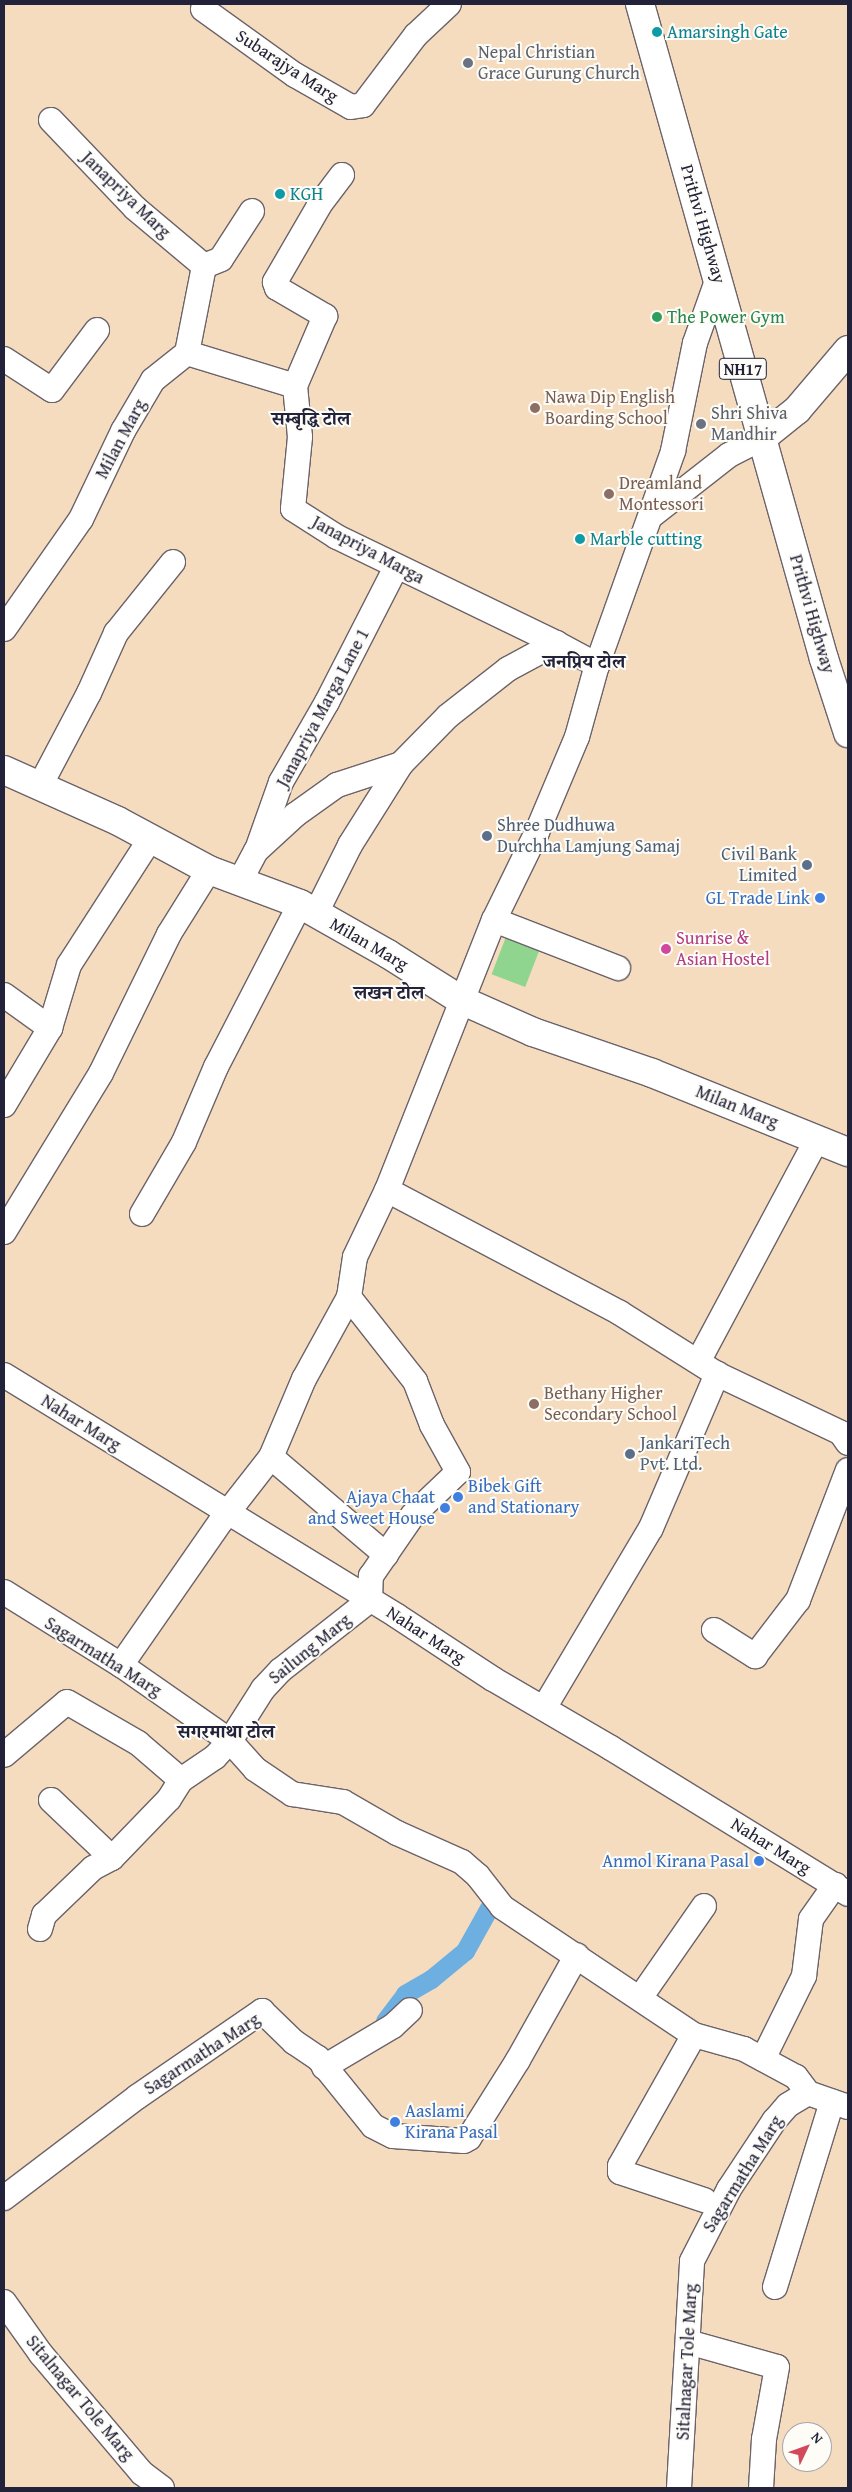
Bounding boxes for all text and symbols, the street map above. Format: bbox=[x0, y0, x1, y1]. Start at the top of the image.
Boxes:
place label: Amarsingh Gate bbox=[667, 21, 788, 43]
street label: Subarajya Marg bbox=[232, 25, 342, 107]
marker: Amarsingh Gate bbox=[651, 26, 663, 38]
place label: Nepal Christian Grace Gurung Church bbox=[478, 42, 640, 84]
marker: Nepal Christian Grace Gurung Church bbox=[462, 57, 474, 69]
street label: Janapriya Marg bbox=[77, 147, 175, 243]
street label: Prithvi Highway bbox=[676, 162, 730, 286]
place label: KGH bbox=[290, 183, 323, 205]
marker: KGH bbox=[274, 188, 286, 200]
place label: The Power Gym bbox=[667, 306, 785, 328]
marker: The Power Gym bbox=[651, 311, 663, 323]
road number: NH17 bbox=[718, 356, 768, 382]
place label: Nawa Dip English Boarding School bbox=[545, 387, 675, 429]
street label: Milan Marg bbox=[91, 395, 151, 483]
marker: Nawa Dip English Boarding School bbox=[529, 402, 541, 414]
place label: Shri Shiva Mandhir bbox=[711, 403, 787, 446]
district label: सम्बृद्धि टोल bbox=[272, 408, 350, 430]
marker: Shri Shiva Mandhir bbox=[695, 418, 707, 430]
place label: Dreamland Montessori bbox=[619, 473, 704, 516]
marker: Dreamland Montessori bbox=[603, 488, 615, 500]
street label: Janapriya Marga bbox=[308, 511, 428, 589]
place label: Marble cutting bbox=[590, 528, 702, 550]
marker: Marble cutting bbox=[574, 533, 586, 545]
street label: Prithvi Highway bbox=[785, 552, 839, 676]
street label: Janapriya Marga Lane 1 bbox=[272, 625, 374, 791]
district label: जनप्रिय टोल bbox=[543, 651, 625, 673]
place label: Shree Dudhuwa Durchha Lamjung Samaj bbox=[497, 815, 680, 858]
marker: Shree Dudhuwa Durchha Lamjung Samaj bbox=[481, 830, 493, 842]
place label: Civil Bank Limited bbox=[721, 844, 797, 886]
marker: Civil Bank Limited bbox=[801, 859, 813, 871]
place label: GL Trade Link bbox=[706, 887, 810, 909]
marker: GL Trade Link bbox=[814, 892, 826, 904]
street label: Milan Marg bbox=[326, 913, 412, 975]
place label: Sunrise & Asian Hostel bbox=[676, 928, 770, 971]
marker: Sunrise & Asian Hostel bbox=[660, 943, 672, 955]
district label: लखन टोल bbox=[354, 982, 424, 1004]
street label: Milan Marg bbox=[693, 1081, 781, 1133]
place label: Bethany Higher Secondary School bbox=[544, 1383, 677, 1426]
street label: Nahar Marg bbox=[37, 1390, 125, 1456]
marker: Bethany Higher Secondary School bbox=[528, 1398, 540, 1410]
place label: JankariTech Pvt. Ltd. bbox=[640, 1433, 730, 1476]
marker: JankariTech Pvt. Ltd. bbox=[624, 1448, 636, 1460]
place label: Bibek Gift and Stationary bbox=[468, 1476, 579, 1518]
place label: Ajaya Chaat and Sweet House bbox=[308, 1487, 435, 1530]
marker: Bibek Gift and Stationary bbox=[452, 1491, 464, 1503]
marker: Ajaya Chaat and Sweet House bbox=[439, 1502, 451, 1514]
street label: Nahar Marg bbox=[382, 1601, 470, 1669]
street label: Sailung Marg bbox=[264, 1609, 356, 1689]
street label: Sagarmatha Marg bbox=[40, 1612, 166, 1702]
district label: सगरमाथा टोल bbox=[178, 1721, 274, 1743]
street label: Nahar Marg bbox=[727, 1813, 815, 1879]
place label: Anmol Kirana Pasal bbox=[602, 1850, 749, 1872]
marker: Anmol Kirana Pasal bbox=[753, 1855, 765, 1867]
street label: Sagarmatha Marg bbox=[140, 2008, 264, 2100]
place label: Aaslami Kirana Pasal bbox=[405, 2101, 498, 2144]
street label: Sagarmatha Marg bbox=[698, 2111, 788, 2237]
marker: Aaslami Kirana Pasal bbox=[389, 2116, 401, 2128]
street label: Sitalnagar Tole Marg bbox=[672, 2283, 702, 2441]
street label: Sitalnagar Tole Marg bbox=[21, 2331, 139, 2465]
north arrow bbox=[782, 2422, 832, 2472]
text: N bbox=[807, 2427, 828, 2448]

